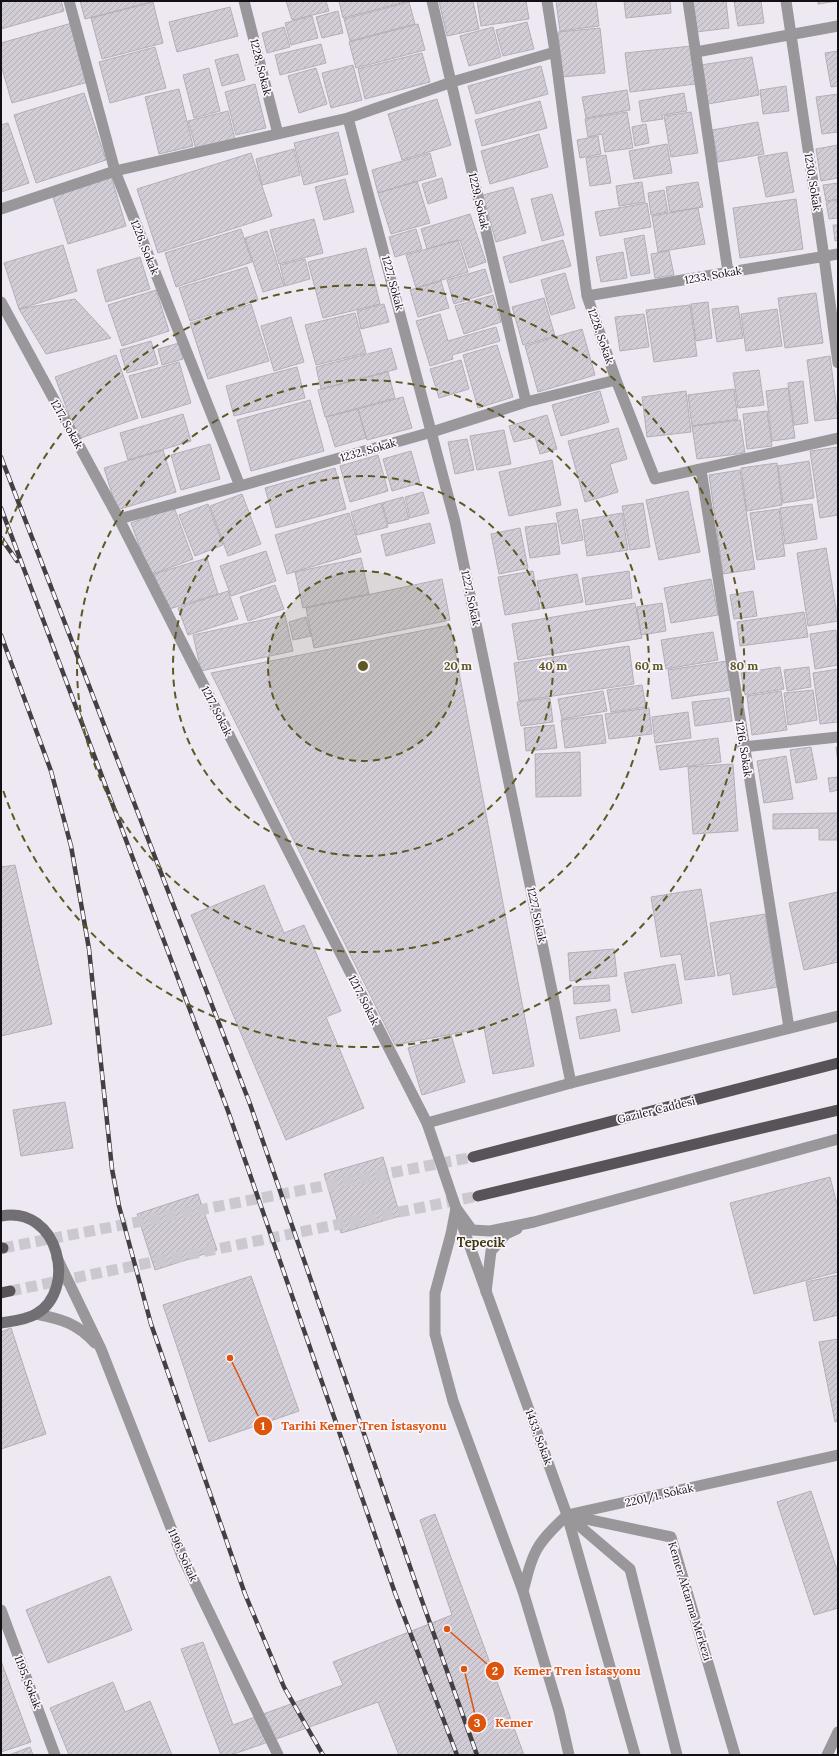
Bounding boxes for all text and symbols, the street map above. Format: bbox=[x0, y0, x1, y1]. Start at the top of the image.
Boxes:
street label: 1228. Sokak bbox=[247, 37, 275, 97]
street label: 1230. Sokak bbox=[802, 152, 824, 212]
street label: 1229. Sokak bbox=[466, 171, 492, 231]
street label: 1226. Sokak bbox=[128, 218, 162, 277]
street label: 1227. Sokak bbox=[379, 254, 407, 312]
street label: 1233. Sokak bbox=[683, 263, 743, 287]
street label: 1228. Sokak bbox=[585, 306, 617, 366]
street label: 1217. Sokak bbox=[48, 397, 86, 451]
street label: 1232. Sokak bbox=[338, 435, 398, 465]
street label: 1227. Sokak bbox=[458, 569, 484, 627]
text: 20 m bbox=[444, 658, 472, 673]
text: 40 m bbox=[539, 658, 567, 673]
text: 60 m bbox=[635, 658, 663, 673]
text: 80 m bbox=[730, 658, 758, 673]
centre of rings bbox=[356, 659, 370, 673]
street label: 1217. Sokak bbox=[198, 684, 236, 738]
street label: 1216. Sokak bbox=[733, 720, 755, 778]
street label: 1227. Sokak bbox=[524, 886, 550, 944]
street label: 1217. Sokak bbox=[345, 973, 383, 1027]
street label: Gaziler Caddesi bbox=[615, 1094, 697, 1126]
district label: Tepecik bbox=[457, 1234, 505, 1251]
street label: 1433. Sokak bbox=[523, 1407, 556, 1467]
callout: Tarihi Kemer Tren İstasyonu bbox=[253, 1414, 454, 1438]
text: 1 bbox=[261, 1418, 266, 1433]
text: Tarihi Kemer Tren İstasyonu bbox=[281, 1418, 447, 1433]
street label: 2201/1. Sokak bbox=[623, 1480, 695, 1511]
street label: 1196. Sokak bbox=[165, 1526, 201, 1584]
street label: Kemer Aktarma Merkezi bbox=[665, 1540, 715, 1662]
street label: 1195. Sokak bbox=[11, 1653, 45, 1711]
callout: Kemer Tren İstasyonu bbox=[485, 1659, 649, 1683]
text: 2 bbox=[492, 1663, 498, 1678]
text: Kemer Tren İstasyonu bbox=[513, 1663, 641, 1678]
callout: Kemer bbox=[467, 1711, 541, 1735]
text: 3 bbox=[474, 1715, 481, 1730]
text: Kemer bbox=[495, 1715, 533, 1730]

